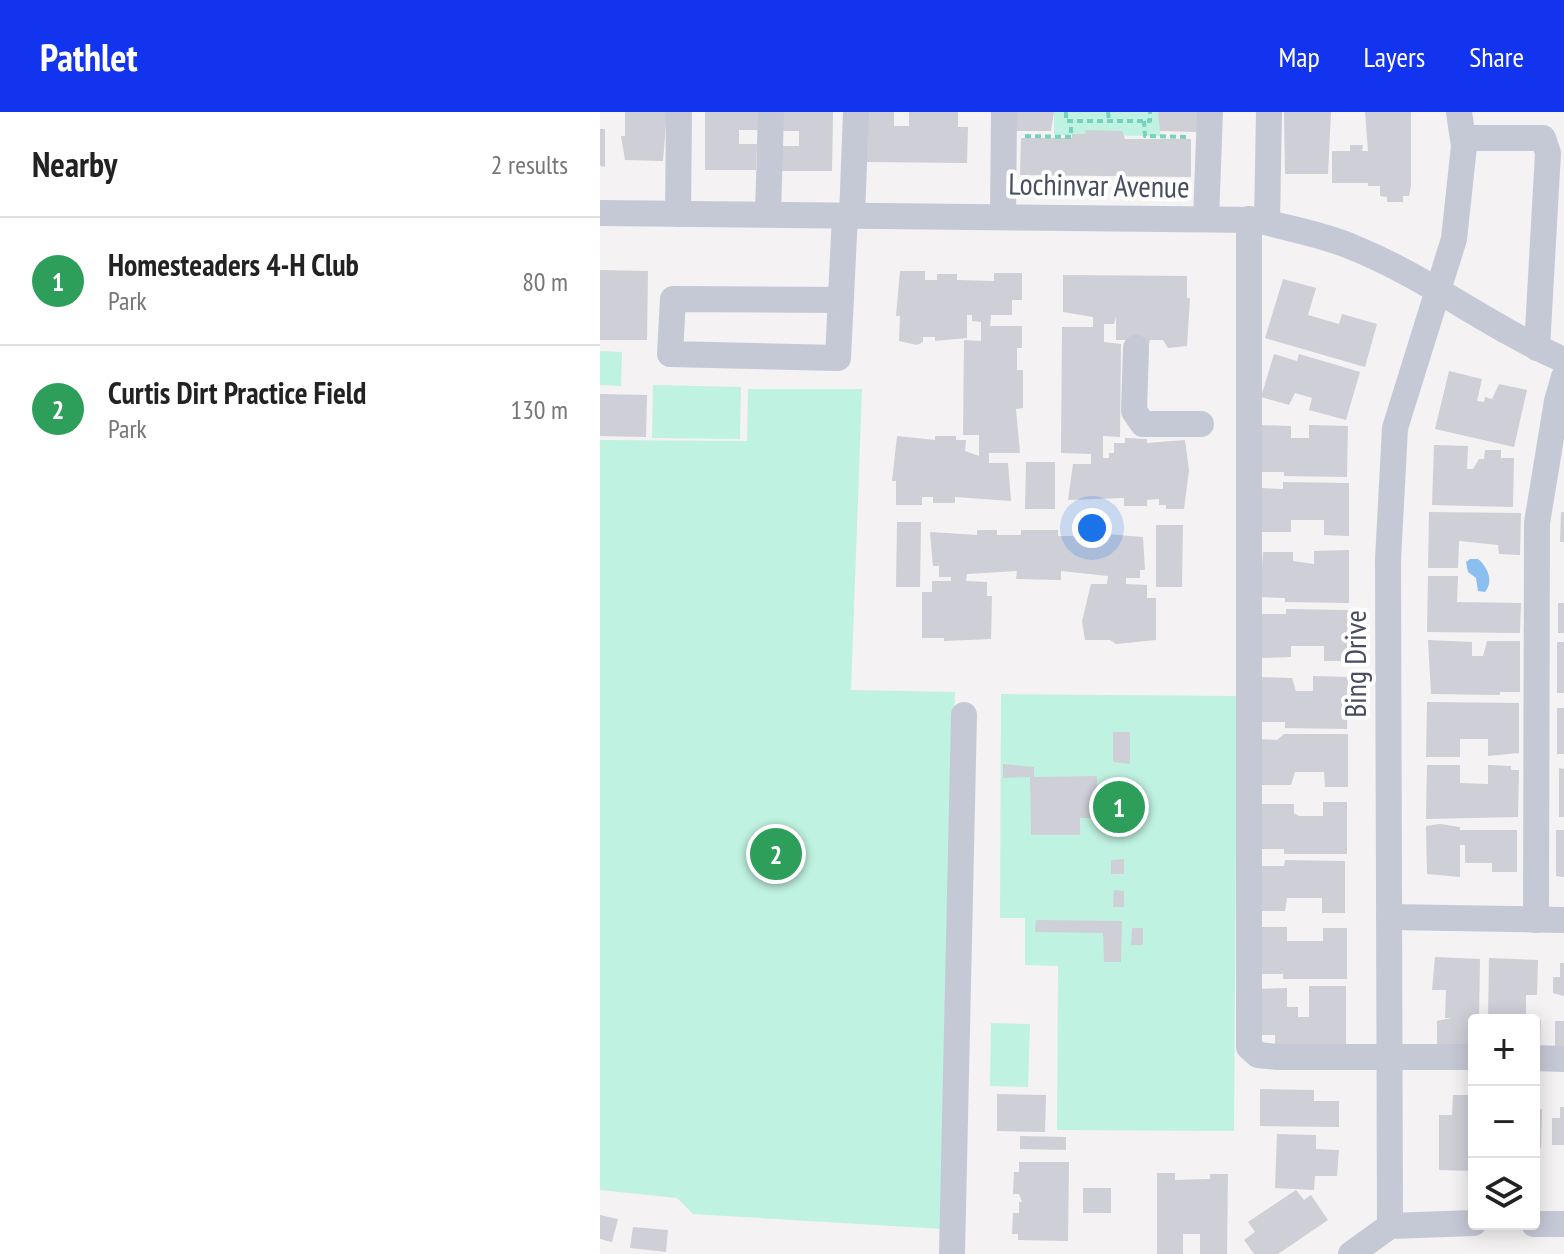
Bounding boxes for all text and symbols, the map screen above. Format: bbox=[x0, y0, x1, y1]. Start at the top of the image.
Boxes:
text: Pathlet bbox=[40, 32, 138, 81]
text: Map bbox=[1278, 38, 1320, 75]
text: Layers bbox=[1364, 38, 1425, 75]
text: Share bbox=[1469, 38, 1524, 75]
text: Nearby bbox=[32, 142, 117, 186]
text: 2 results bbox=[491, 148, 568, 181]
street label: Lochinvar Avenue bbox=[1008, 163, 1190, 206]
text: Homesteaders 4-H Club bbox=[108, 245, 359, 284]
text: 1 bbox=[52, 265, 64, 298]
text: 80 m bbox=[522, 265, 568, 298]
text: Park bbox=[108, 284, 147, 317]
text: Curtis Dirt Practice Field bbox=[108, 373, 366, 412]
text: 2 bbox=[52, 393, 64, 426]
text: 130 m bbox=[510, 393, 568, 426]
text: Park bbox=[108, 412, 147, 445]
your location bbox=[1072, 508, 1112, 548]
street label: Bing Drive bbox=[1335, 610, 1374, 718]
pin: 1 bbox=[1093, 777, 1145, 837]
pin: 2 bbox=[750, 824, 802, 884]
map controls bbox=[1468, 1014, 1540, 1230]
button: + bbox=[1468, 1014, 1540, 1086]
button: − bbox=[1468, 1086, 1540, 1158]
button: layers bbox=[1468, 1158, 1540, 1230]

